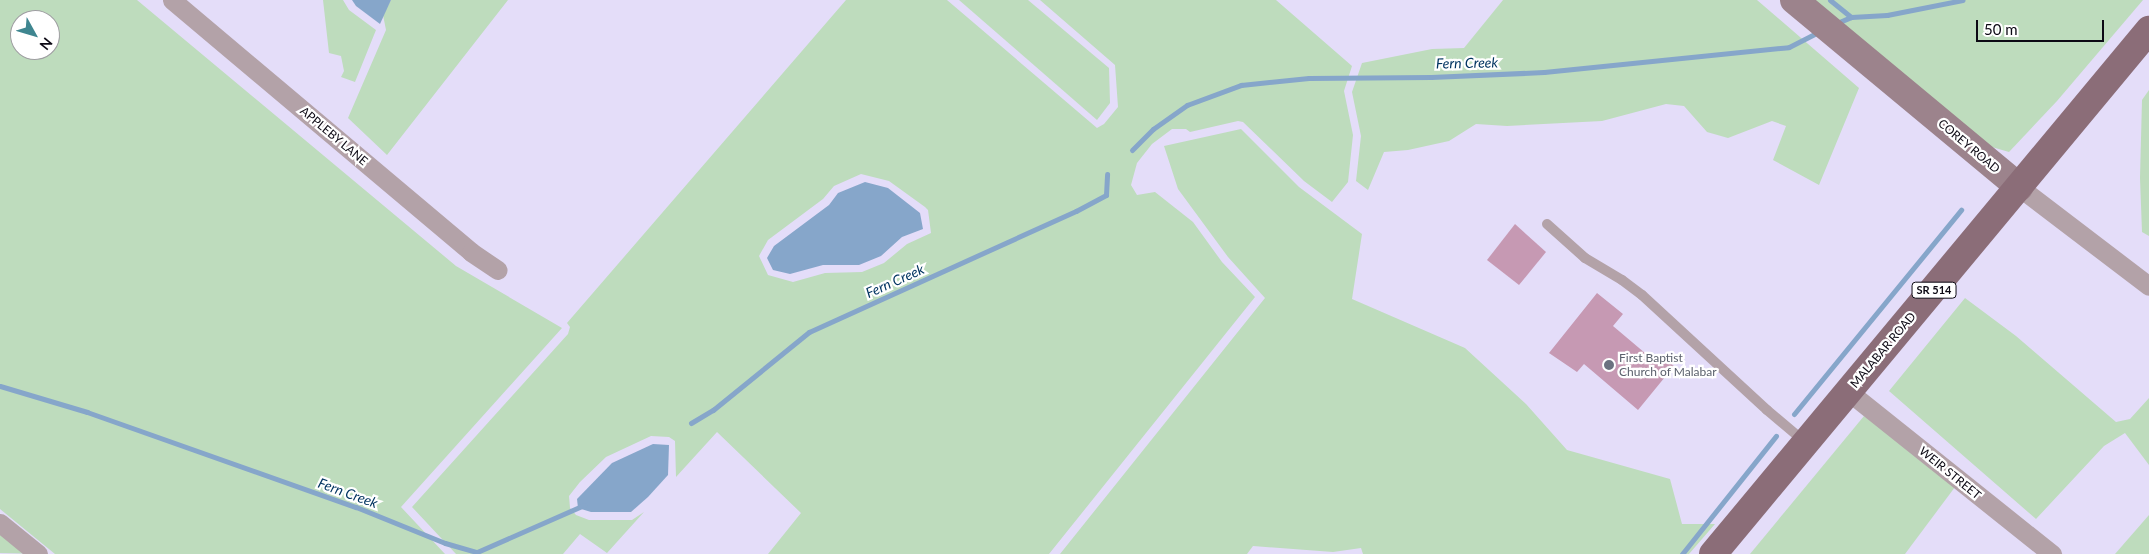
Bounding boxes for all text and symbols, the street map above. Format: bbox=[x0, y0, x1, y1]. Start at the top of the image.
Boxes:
north arrow bbox=[10, 10, 60, 60]
scale bar bbox=[1979, 10, 2106, 42]
text: 50 m bbox=[1984, 20, 2018, 38]
text: N bbox=[36, 35, 56, 54]
water label: Fern Creek bbox=[1436, 54, 1498, 72]
street label: APPLEBY LANE bbox=[297, 103, 371, 169]
street label: COREY ROAD bbox=[1935, 116, 2003, 176]
water label: Fern Creek bbox=[863, 261, 927, 301]
road number: SR 514 bbox=[1912, 282, 1956, 298]
street label: MALABAR ROAD bbox=[1847, 309, 1919, 391]
place label: First Baptist Church of Malabar bbox=[1619, 351, 1717, 379]
marker: First Baptist Church of Malabar bbox=[1603, 359, 1615, 371]
street label: WEIR STREET bbox=[1916, 444, 1984, 502]
water label: Fern Creek bbox=[316, 474, 380, 512]

